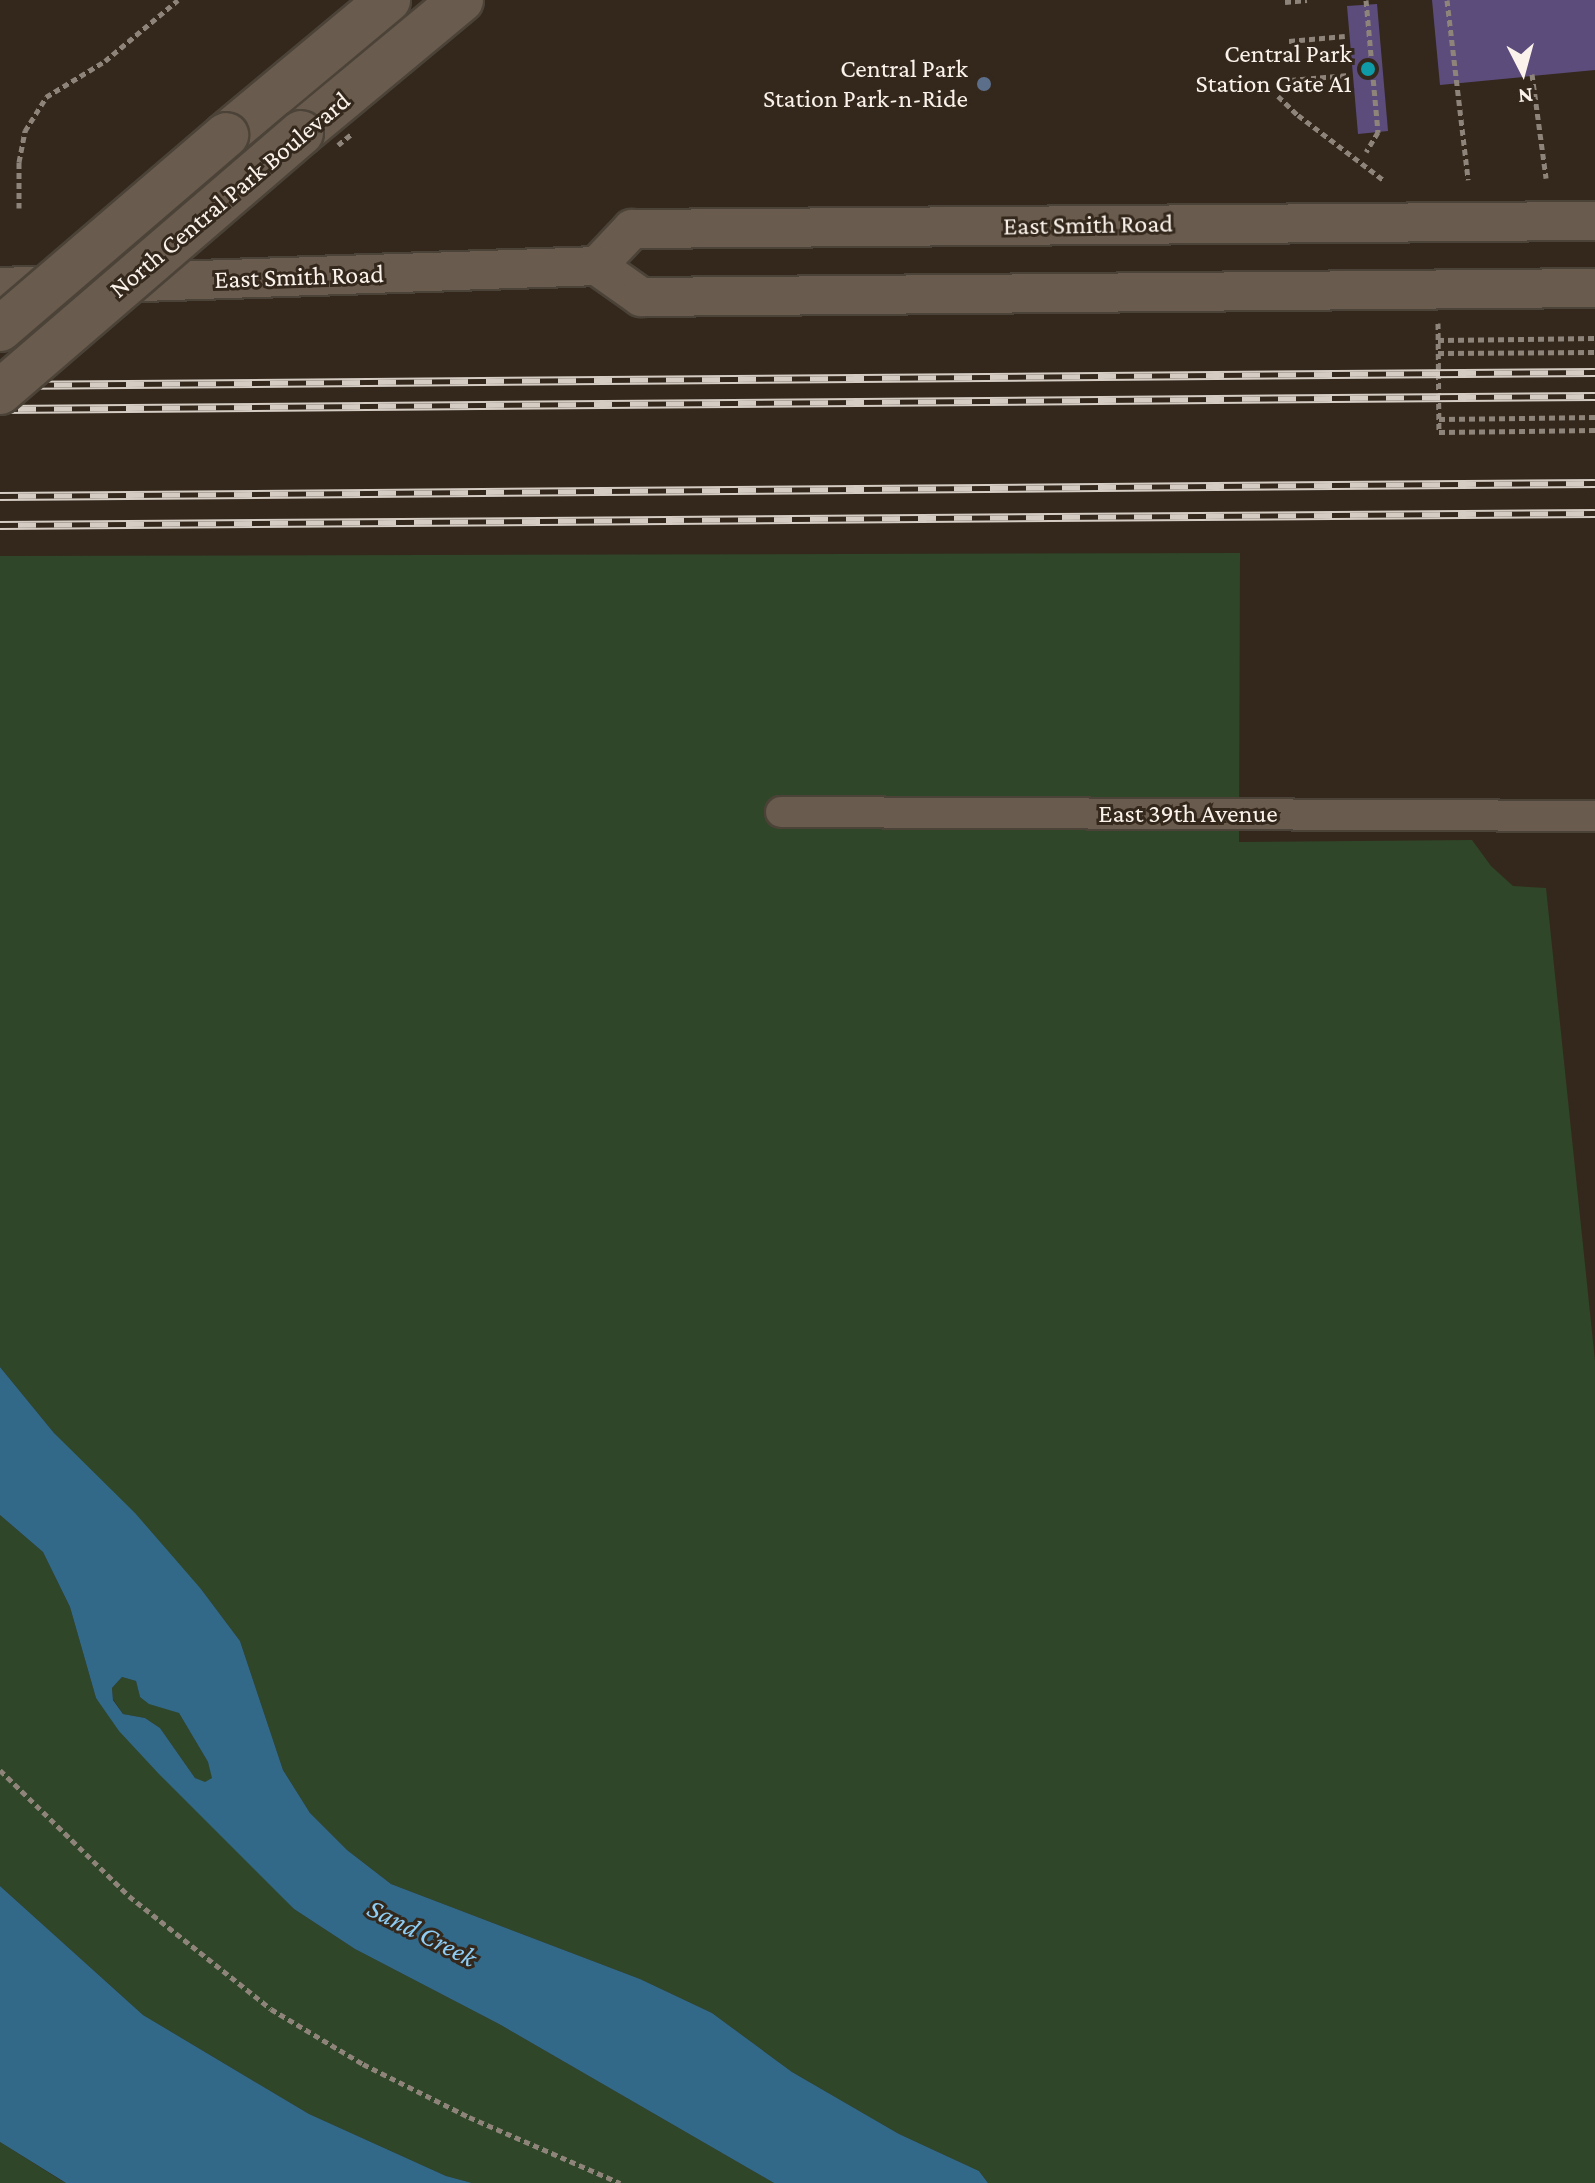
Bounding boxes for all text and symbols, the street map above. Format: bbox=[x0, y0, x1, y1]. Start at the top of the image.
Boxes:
north arrow bbox=[1483, 32, 1563, 112]
place label: Central Park Station Gate A1 bbox=[1196, 38, 1352, 100]
place label: Central Park Station Park-n-Ride bbox=[763, 53, 968, 114]
marker: Central Park Station Gate A1 bbox=[1359, 60, 1377, 78]
marker: Central Park Station Park-n-Ride bbox=[975, 75, 993, 93]
text: N bbox=[1517, 83, 1534, 110]
street label: North Central Park Boulevard bbox=[103, 85, 357, 305]
street label: East Smith Road bbox=[1003, 208, 1173, 242]
street label: East Smith Road bbox=[214, 258, 384, 296]
street label: East 39th Avenue bbox=[1098, 798, 1278, 830]
water label: Sand Creek bbox=[362, 1891, 482, 1975]

